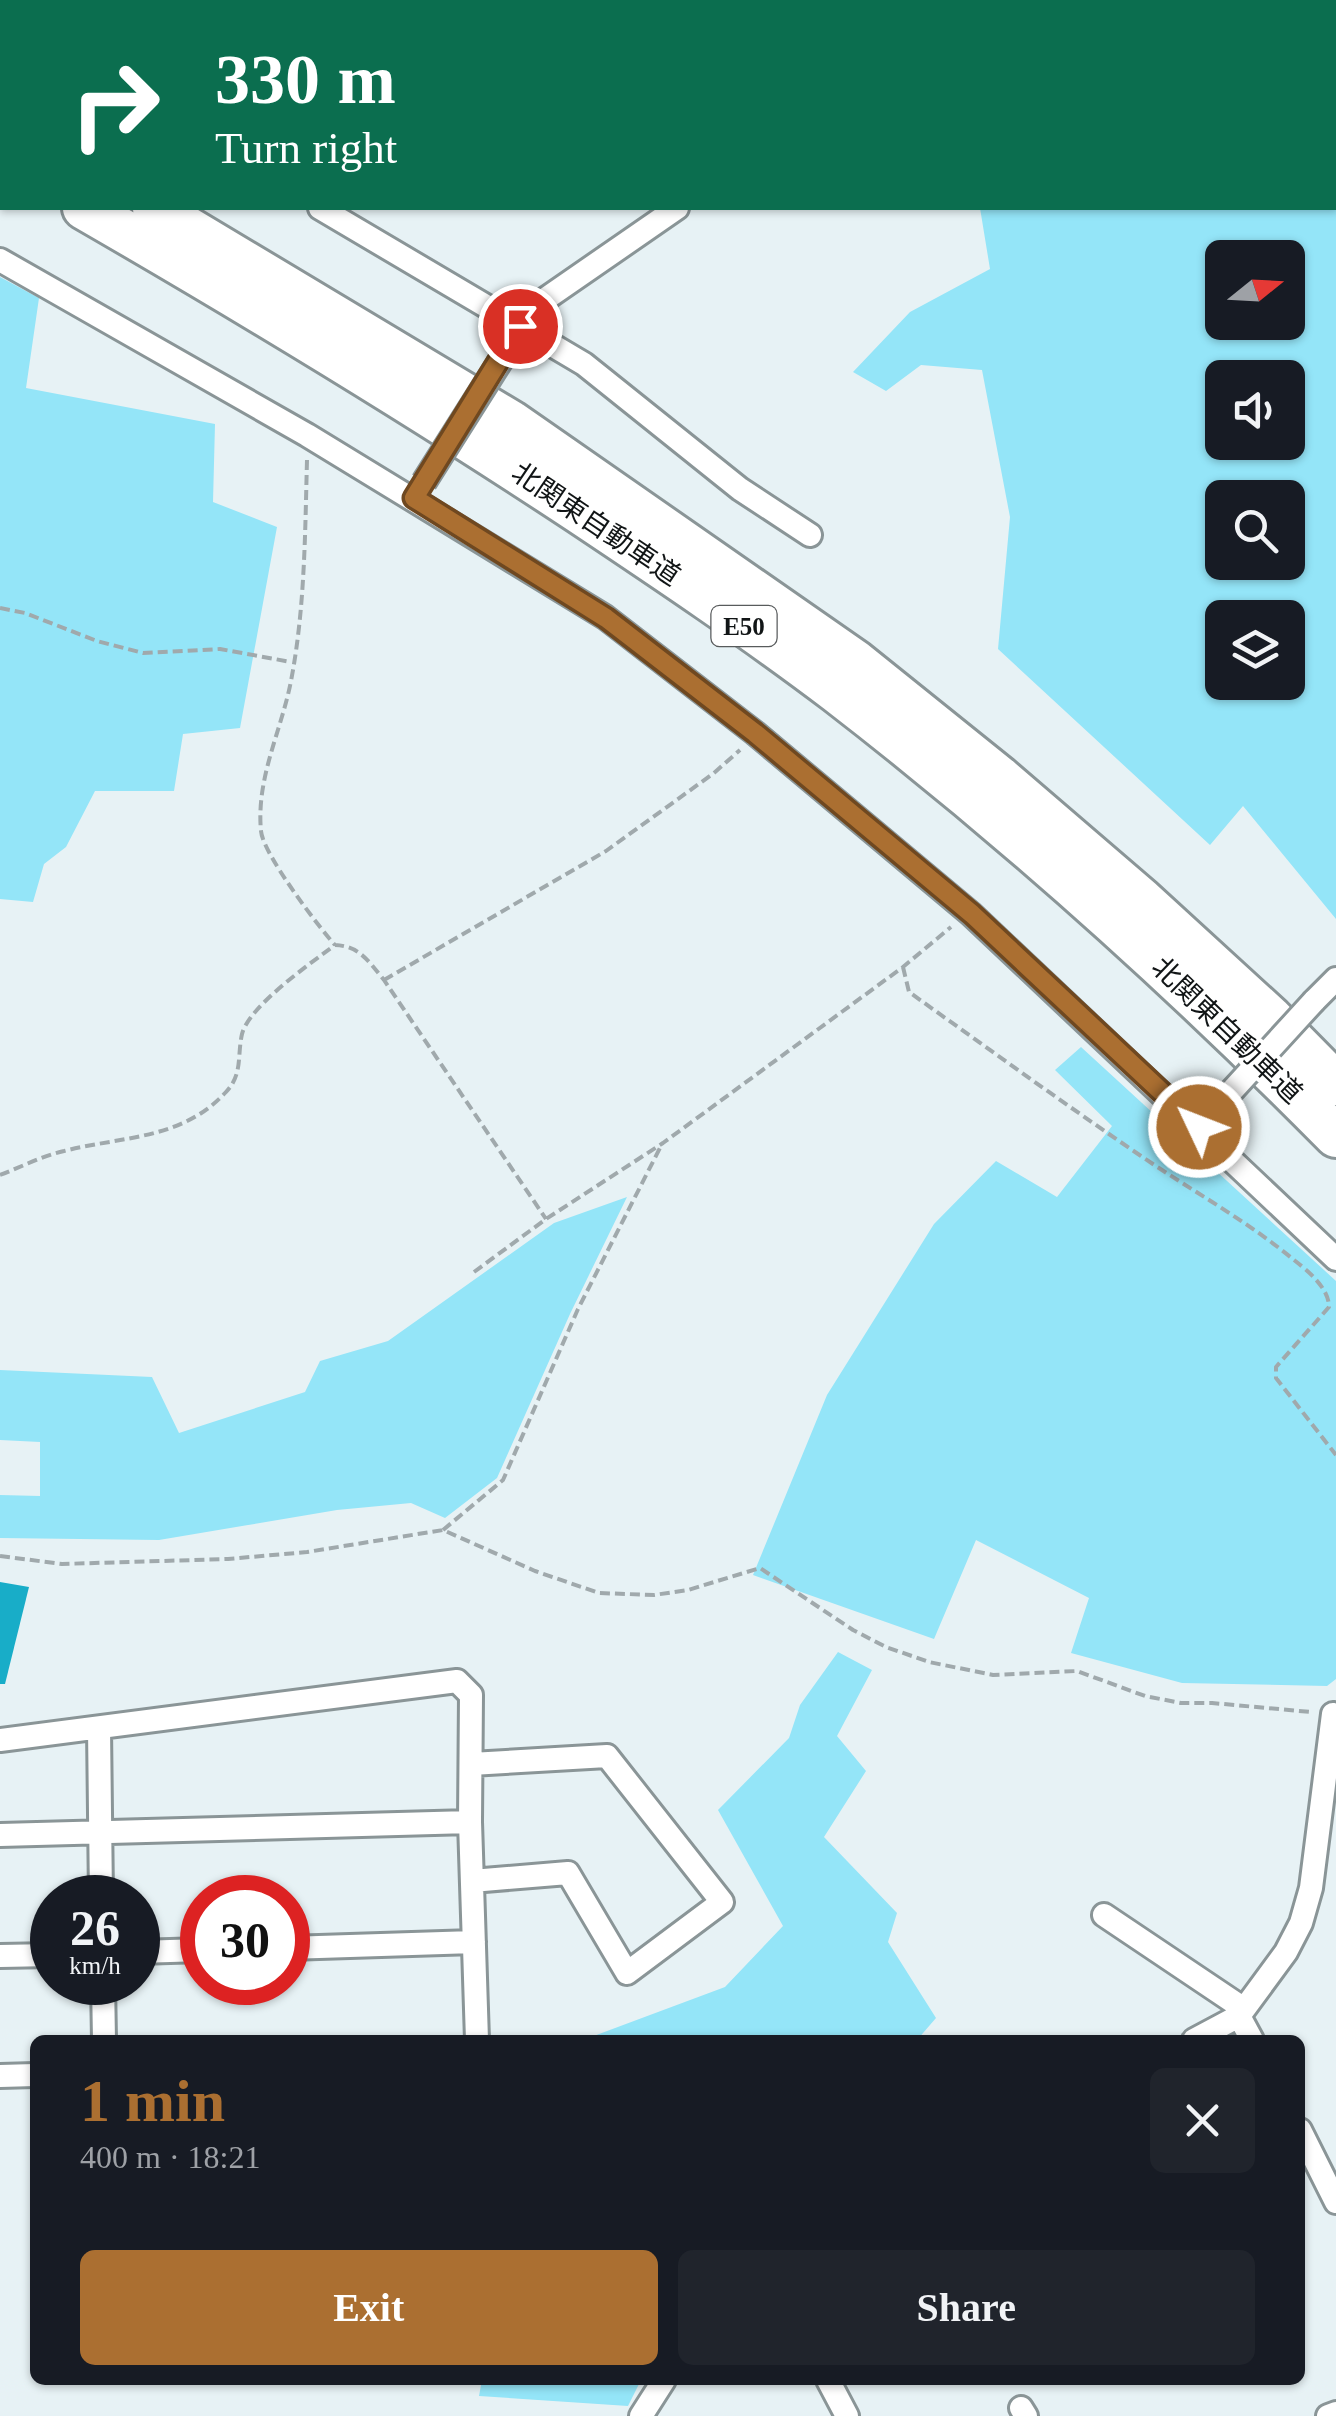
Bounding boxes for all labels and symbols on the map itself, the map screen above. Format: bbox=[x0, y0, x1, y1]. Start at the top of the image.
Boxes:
north arrow bbox=[1205, 240, 1305, 340]
pin bbox=[478, 284, 563, 369]
street label: 北関東自動車道 bbox=[506, 456, 686, 592]
road number: E50 bbox=[712, 606, 776, 646]
street label: 北関東自動車道 bbox=[1146, 951, 1308, 1109]
position arrow bbox=[1147, 1075, 1251, 1179]
speed limit sign: 30 bbox=[180, 1875, 310, 2005]

